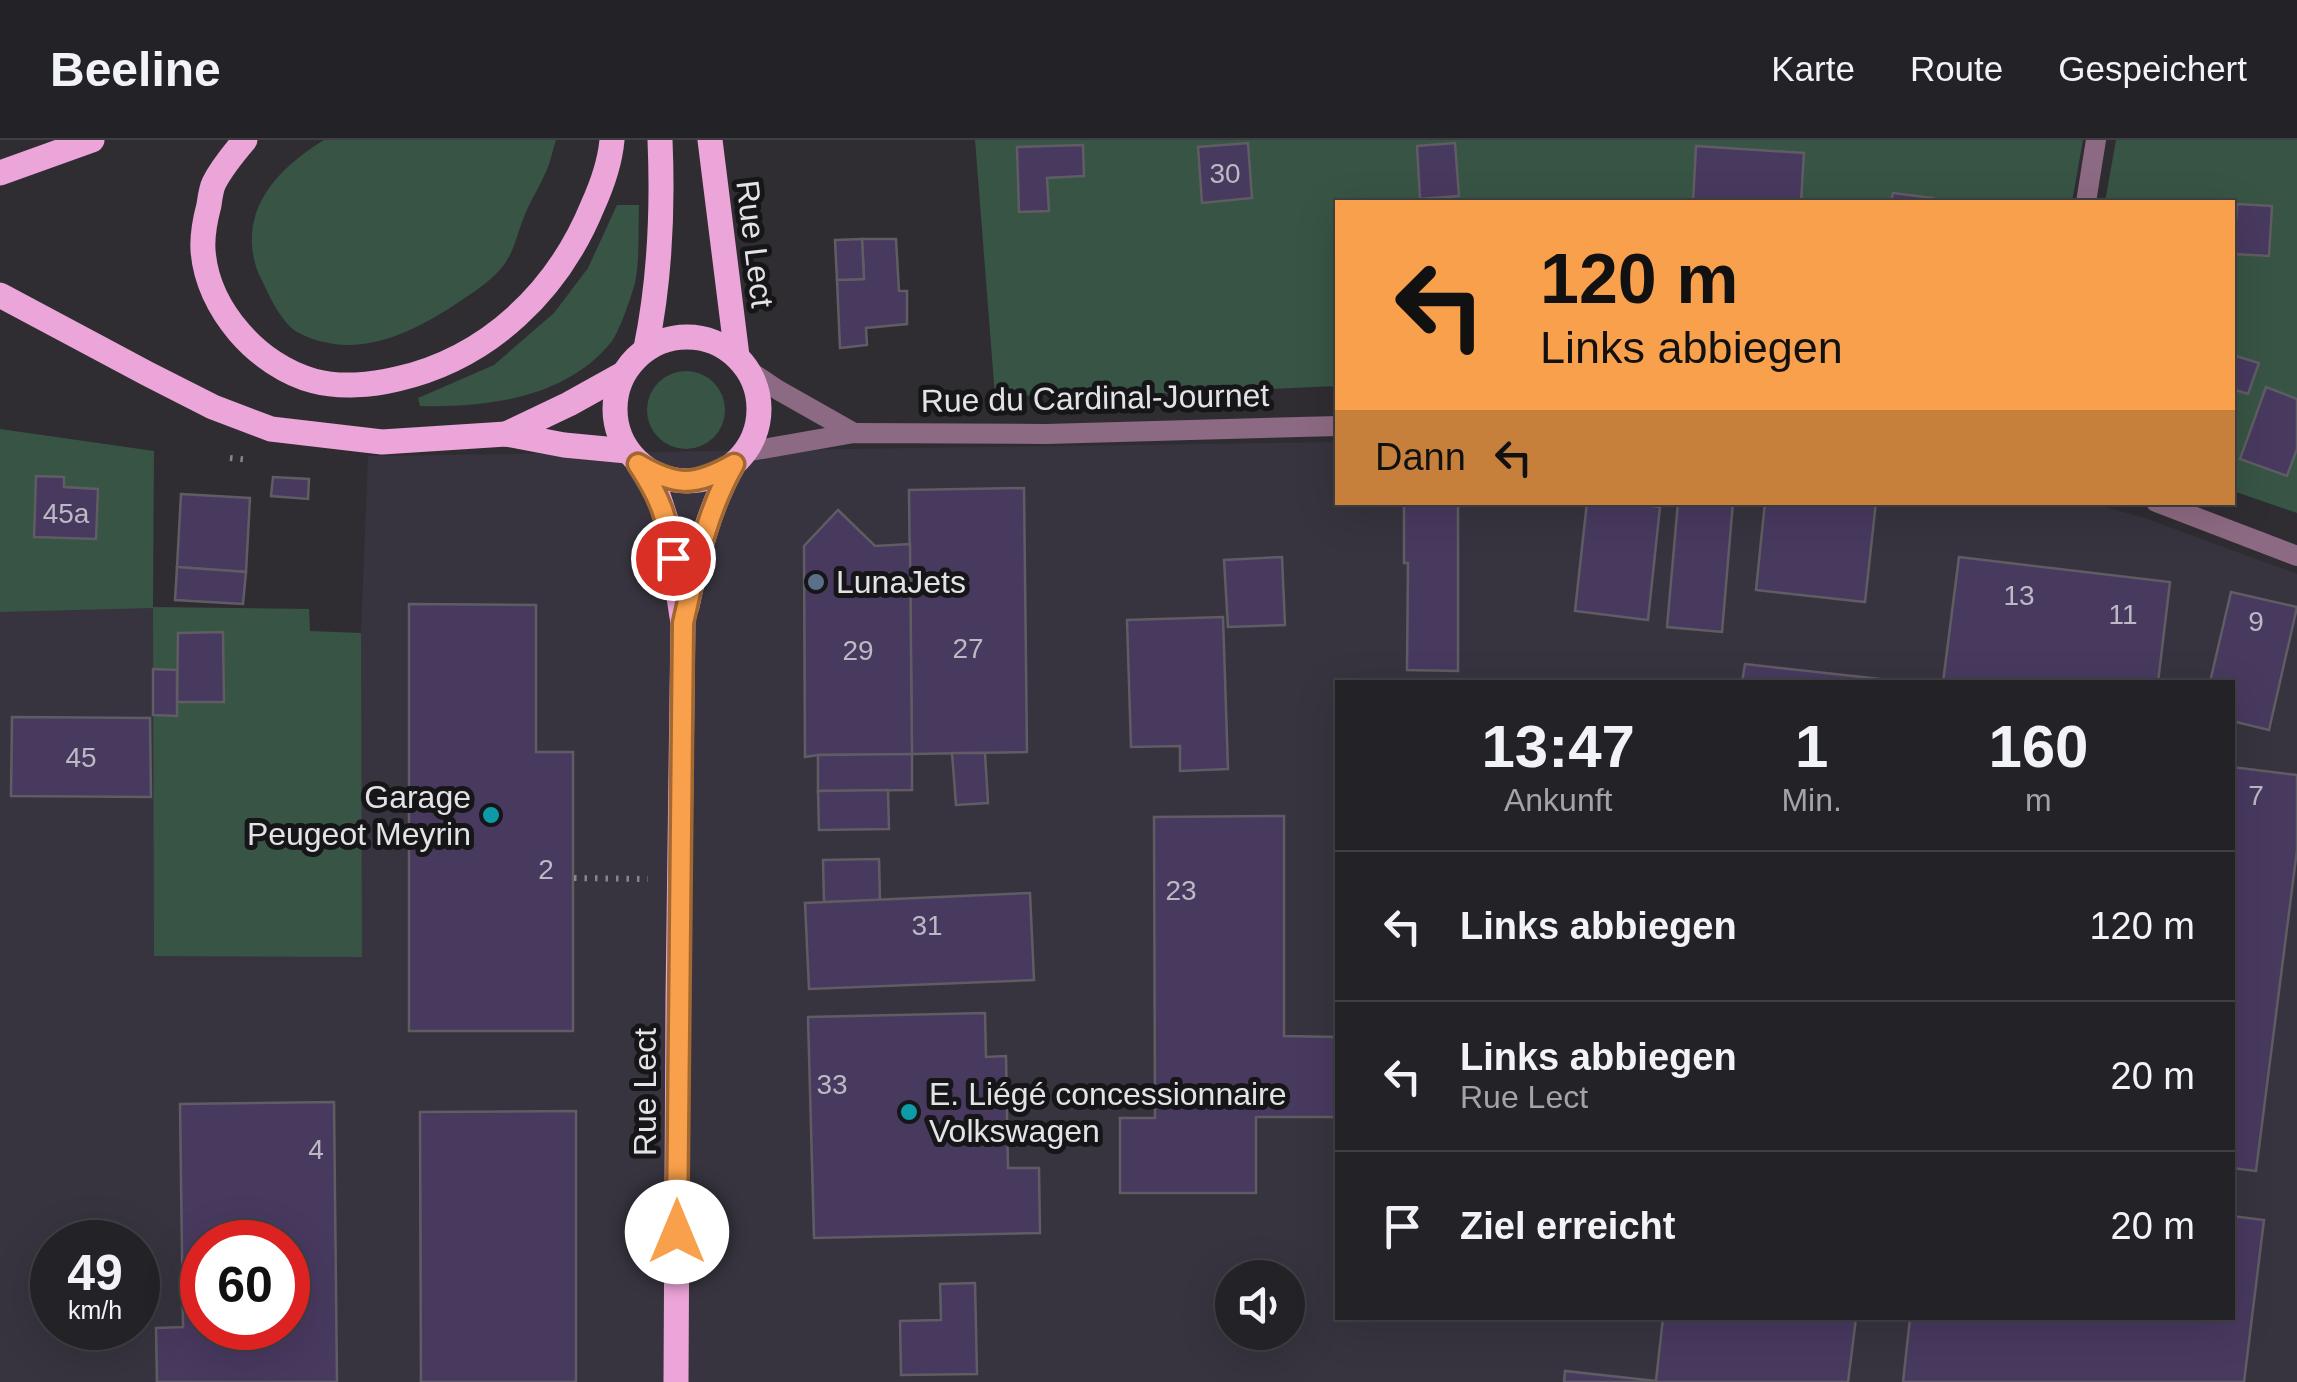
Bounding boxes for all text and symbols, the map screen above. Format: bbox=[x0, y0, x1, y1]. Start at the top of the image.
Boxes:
text: Beeline bbox=[50, 43, 221, 96]
text: Karte bbox=[1771, 49, 1855, 88]
text: Route bbox=[1910, 49, 2003, 88]
text: Gespeichert bbox=[2058, 49, 2247, 88]
house number: 30 bbox=[1209, 158, 1241, 189]
street label: Rue Lect bbox=[729, 178, 781, 310]
icon: left bbox=[1375, 240, 1505, 370]
text: 120 m bbox=[1540, 240, 1738, 318]
text: Links abbiegen bbox=[1540, 322, 1843, 373]
street label: Rue du Cardinal-Journet bbox=[920, 377, 1270, 419]
icon: left bbox=[1486, 430, 1541, 485]
text: Dann bbox=[1375, 436, 1466, 478]
house number: 45a bbox=[43, 498, 90, 529]
pin bbox=[631, 516, 716, 601]
icon: arrive bbox=[646, 531, 701, 586]
place label: LunaJets bbox=[836, 564, 966, 600]
marker: LunaJets bbox=[805, 571, 827, 593]
house number: 13 bbox=[2003, 580, 2035, 611]
house number: 11 bbox=[2108, 599, 2138, 630]
house number: 9 bbox=[2248, 606, 2264, 637]
house number: 27 bbox=[952, 633, 984, 664]
house number: 29 bbox=[842, 635, 874, 666]
text: 13:47 bbox=[1481, 713, 1635, 780]
text: 1 bbox=[1795, 713, 1828, 780]
text: 160 bbox=[1988, 713, 2088, 780]
house number: 45 bbox=[65, 742, 97, 773]
place label: Garage Peugeot Meyrin bbox=[247, 779, 471, 852]
house number: 7 bbox=[2248, 780, 2264, 811]
text: Ankunft bbox=[1504, 782, 1612, 818]
text: Min. bbox=[1781, 782, 1842, 818]
text: m bbox=[2025, 782, 2052, 818]
marker: Garage Peugeot Meyrin bbox=[480, 804, 502, 826]
house number: 2 bbox=[538, 854, 554, 885]
house number: 23 bbox=[1165, 875, 1197, 906]
icon: left bbox=[1375, 899, 1430, 954]
text: Links abbiegen bbox=[1460, 905, 1737, 947]
text: 120 m bbox=[2089, 905, 2195, 947]
house number: 31 bbox=[911, 910, 943, 941]
street label: Rue Lect bbox=[627, 1028, 663, 1156]
text: Links abbiegen bbox=[1460, 1036, 1737, 1078]
icon: left bbox=[1375, 1049, 1430, 1104]
text: 20 m bbox=[2111, 1055, 2195, 1097]
house number: 33 bbox=[816, 1069, 848, 1100]
place label: E. Liégé concessionnaire Volkswagen bbox=[929, 1076, 1287, 1149]
text: Rue Lect bbox=[1460, 1079, 1588, 1115]
marker: E. Liégé concessionnaire Volkswagen bbox=[898, 1101, 920, 1123]
house number: 4 bbox=[308, 1134, 324, 1165]
position arrow bbox=[625, 1180, 729, 1284]
icon: arrive bbox=[1375, 1199, 1430, 1254]
text: Ziel erreicht bbox=[1460, 1205, 1675, 1247]
text: 20 m bbox=[2111, 1205, 2195, 1247]
speed limit sign: 60 bbox=[180, 1220, 310, 1350]
text: 49 bbox=[67, 1245, 123, 1301]
map controls bbox=[1215, 1260, 1305, 1350]
button: sound bbox=[1215, 1260, 1305, 1350]
text: km/h bbox=[68, 1296, 122, 1324]

